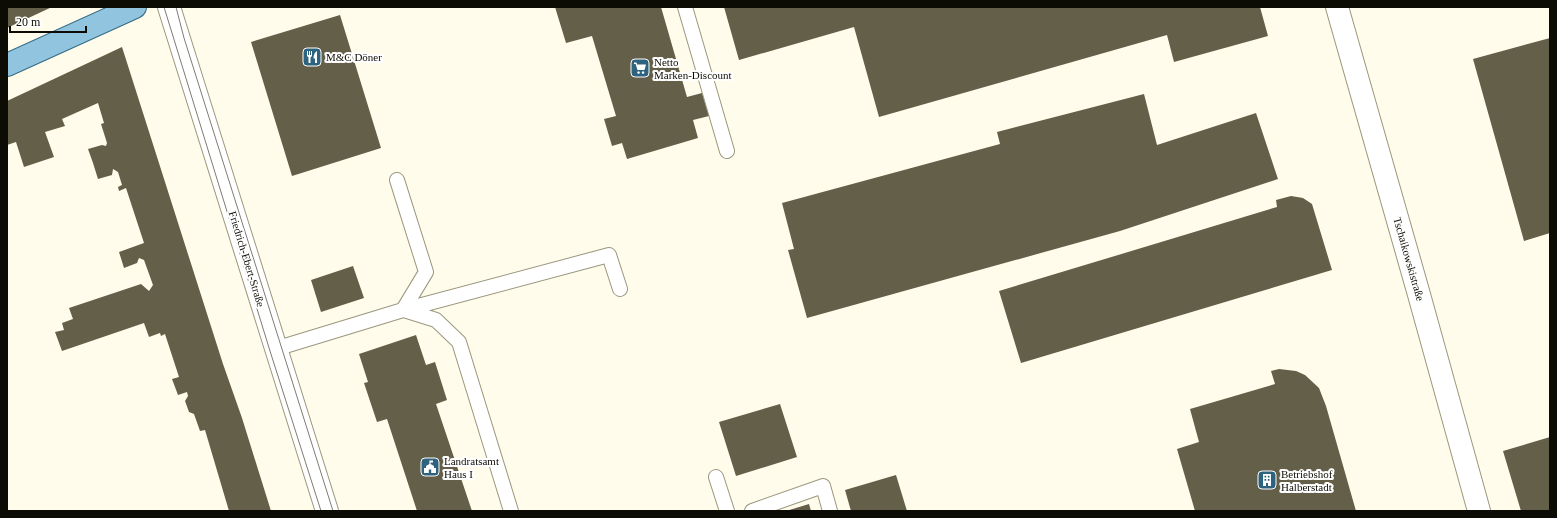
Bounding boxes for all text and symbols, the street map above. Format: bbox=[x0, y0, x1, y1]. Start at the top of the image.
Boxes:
scale bar bbox=[10, 8, 86, 34]
text: 20 m bbox=[16, 15, 41, 29]
restaurant icon: M&C Döner bbox=[301, 46, 323, 68]
place label: M&C Döner bbox=[326, 51, 382, 63]
place label: Netto Marken-Discount bbox=[654, 56, 732, 81]
supermarket icon: Netto Marken-Discount bbox=[629, 57, 651, 79]
street label: Friedrich-Ebert-Straße bbox=[227, 210, 267, 308]
street label: Tschaikowskistraße bbox=[1391, 216, 1427, 302]
place label: Landratsamt Haus I bbox=[444, 455, 499, 480]
public building icon: Landratsamt Haus I bbox=[419, 456, 441, 478]
place label: Betriebshof Halberstadt bbox=[1281, 468, 1333, 493]
building icon: Betriebshof Halberstadt bbox=[1256, 469, 1278, 491]

